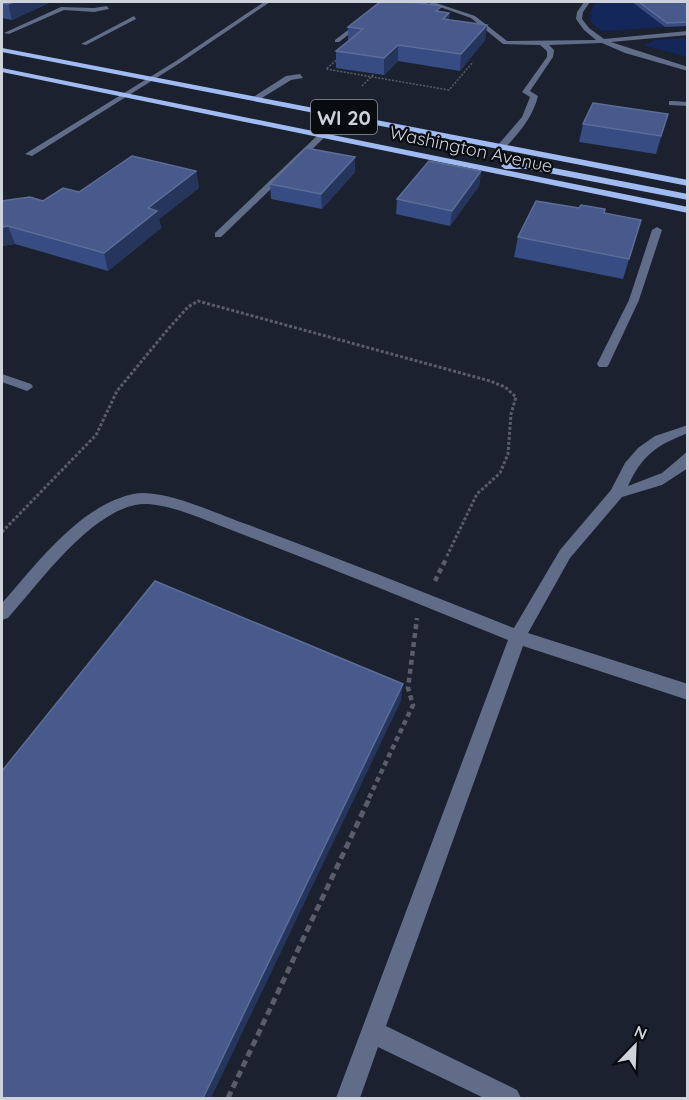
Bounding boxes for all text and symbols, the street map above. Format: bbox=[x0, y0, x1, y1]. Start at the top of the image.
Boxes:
road number: WI 20 bbox=[311, 100, 377, 134]
street label: Washington Avenue bbox=[387, 120, 555, 178]
north arrow bbox=[605, 1016, 665, 1076]
text: N bbox=[632, 1021, 650, 1044]

